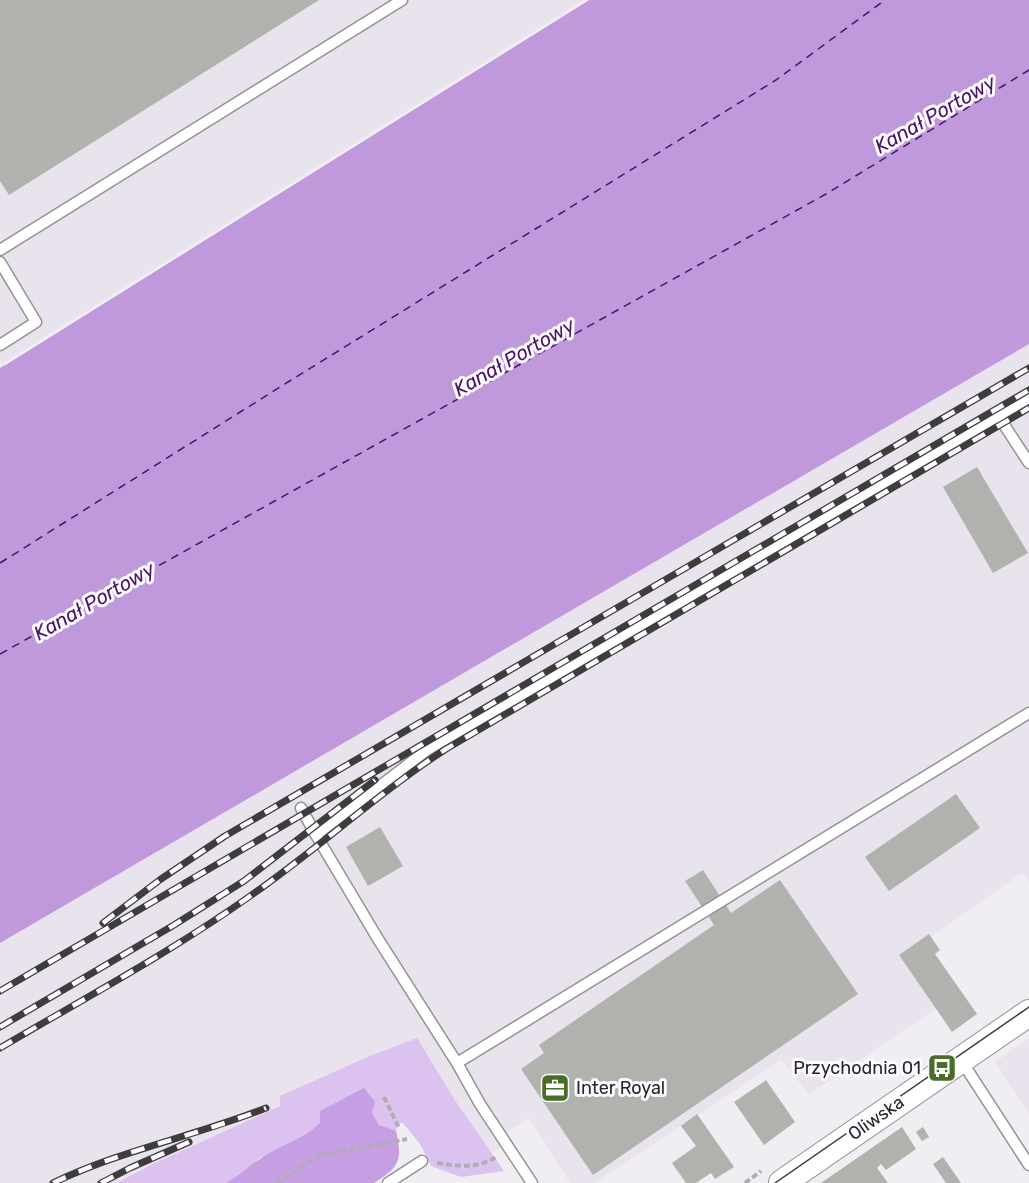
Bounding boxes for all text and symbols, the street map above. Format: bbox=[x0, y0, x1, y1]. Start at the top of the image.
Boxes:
water label: Kanał Portowy bbox=[870, 69, 1001, 158]
water label: Kanał Portowy bbox=[449, 312, 580, 401]
water label: Kanał Portowy bbox=[29, 556, 160, 645]
bus stop icon: Przychodnia 01 bbox=[926, 1052, 958, 1084]
place label: Przychodnia 01 bbox=[793, 1057, 921, 1079]
office icon: Inter Royal bbox=[539, 1072, 571, 1104]
place label: Inter Royal bbox=[576, 1077, 665, 1099]
street label: Oliwska bbox=[844, 1091, 908, 1145]

